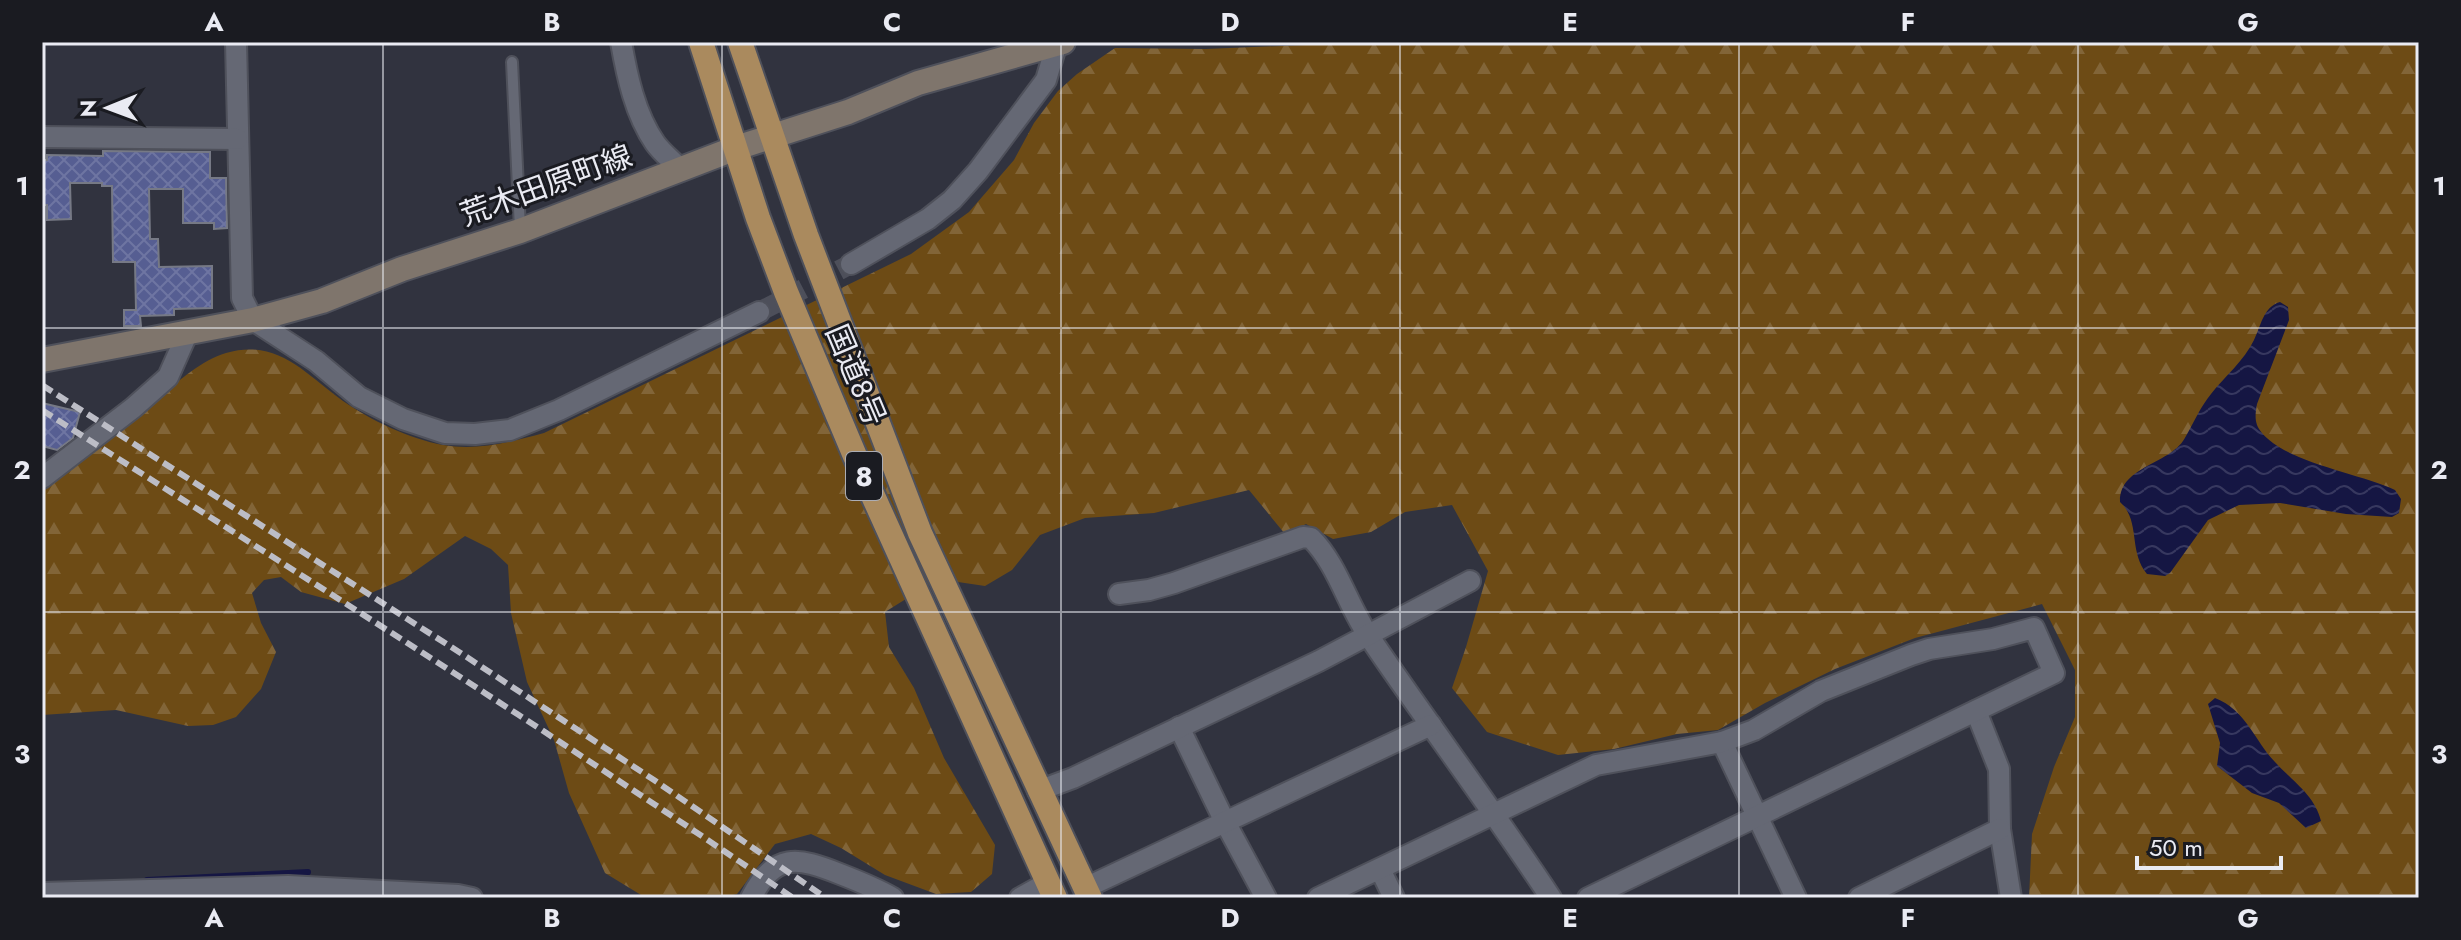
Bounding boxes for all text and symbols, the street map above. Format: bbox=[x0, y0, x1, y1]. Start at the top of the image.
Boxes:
text: A bbox=[203, 3, 224, 41]
text: B bbox=[543, 3, 561, 41]
text: C bbox=[883, 3, 901, 41]
text: D bbox=[1220, 3, 1240, 41]
text: E bbox=[1562, 3, 1578, 41]
text: F bbox=[1901, 3, 1915, 41]
text: G bbox=[2237, 3, 2259, 41]
north arrow bbox=[68, 68, 148, 148]
text: N bbox=[72, 99, 104, 117]
street label: 荒木田原町線 bbox=[454, 134, 638, 236]
text: 1 bbox=[15, 167, 29, 205]
text: 1 bbox=[2432, 167, 2446, 205]
street label: 国道8号 bbox=[815, 318, 897, 432]
text: 2 bbox=[13, 451, 31, 489]
text: 2 bbox=[2430, 451, 2448, 489]
road number: 8 bbox=[846, 452, 882, 500]
text: 3 bbox=[14, 735, 30, 773]
text: 3 bbox=[2431, 735, 2447, 773]
scale bar bbox=[2137, 820, 2281, 870]
text: 50 m bbox=[2149, 830, 2203, 865]
text: A bbox=[203, 899, 224, 937]
text: B bbox=[543, 899, 561, 937]
text: C bbox=[883, 899, 901, 937]
text: D bbox=[1220, 899, 1240, 937]
text: E bbox=[1562, 899, 1578, 937]
text: F bbox=[1901, 899, 1915, 937]
text: G bbox=[2237, 899, 2259, 937]

